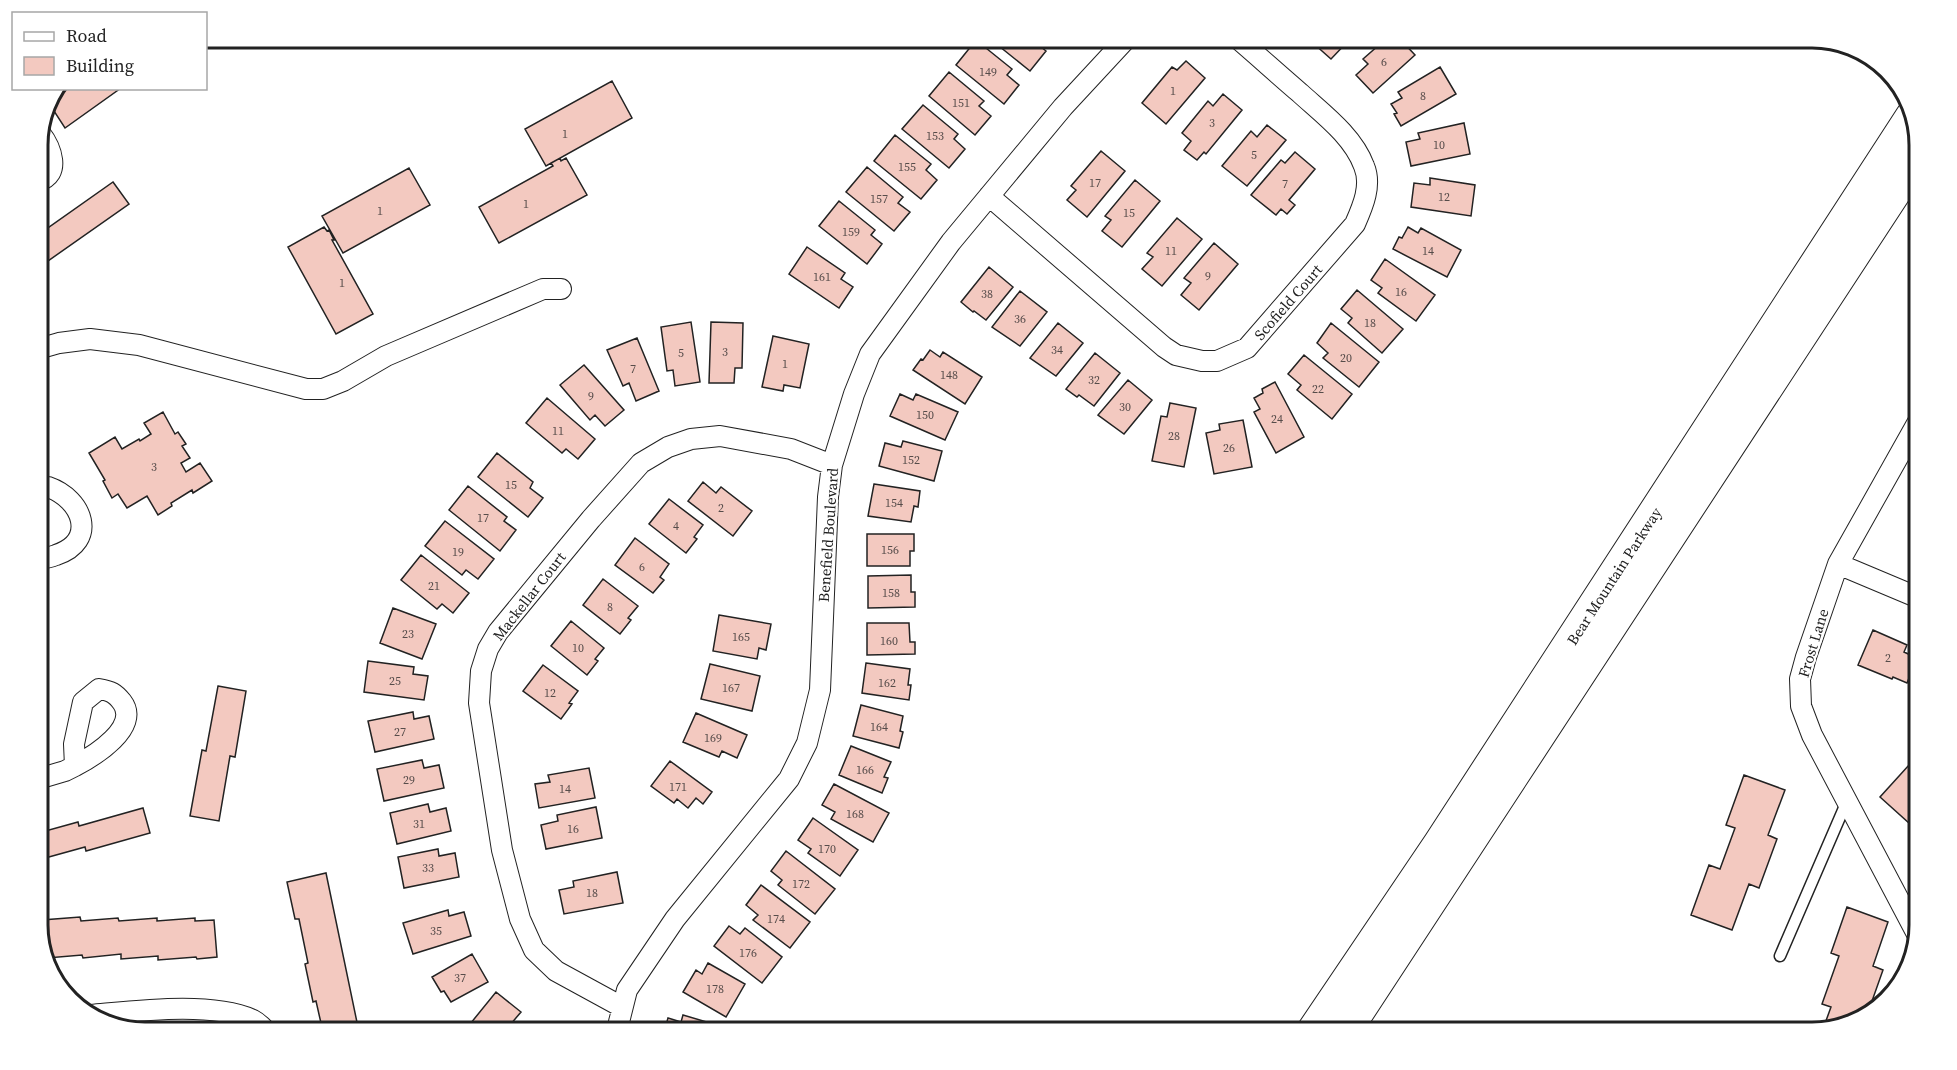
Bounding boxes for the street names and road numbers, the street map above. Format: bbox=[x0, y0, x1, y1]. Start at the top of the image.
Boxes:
street label: Scofield Court bbox=[1249, 260, 1327, 344]
street label: Benefield Boulevard bbox=[813, 467, 843, 603]
street label: Bear Mountain Parkway bbox=[1562, 503, 1667, 649]
street label: Mackellar Court bbox=[488, 547, 570, 645]
street label: Frost Lane bbox=[1793, 606, 1834, 680]

